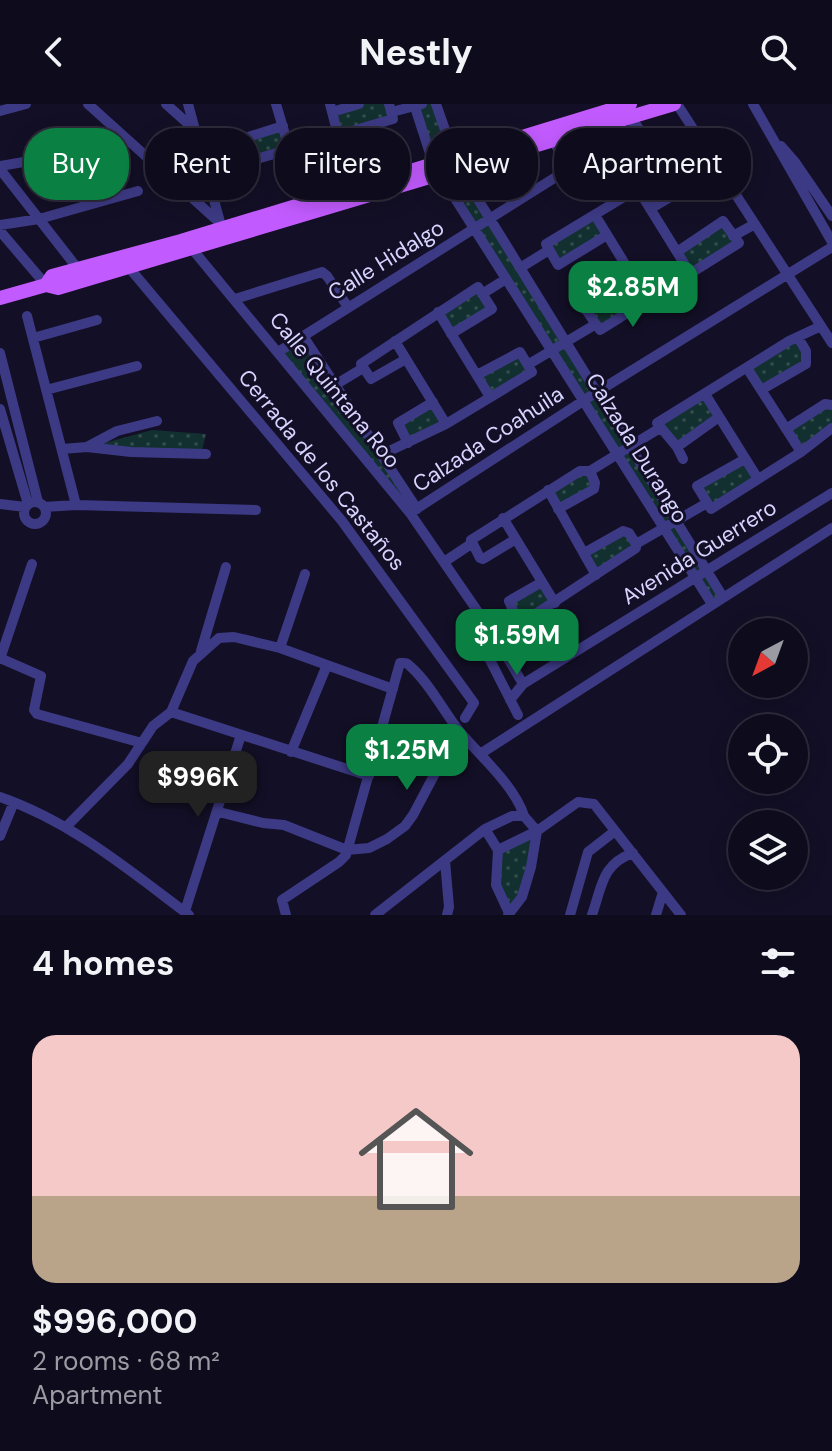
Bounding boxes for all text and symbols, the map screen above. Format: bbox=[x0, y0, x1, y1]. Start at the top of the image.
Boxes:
text: Nestly bbox=[359, 29, 473, 76]
icon: back bbox=[32, 30, 76, 74]
icon: search bbox=[756, 30, 800, 74]
chip: Buy bbox=[24, 128, 129, 200]
chip: Rent bbox=[145, 128, 259, 200]
chip: Filters bbox=[275, 128, 410, 200]
chip: New bbox=[426, 128, 538, 200]
chip: Apartment bbox=[554, 128, 751, 200]
street label: Calle Hidalgo bbox=[322, 213, 450, 307]
pin: $2.85M bbox=[568, 261, 698, 329]
text: $2.85M bbox=[587, 270, 679, 304]
street label: Calle Quintana Roo bbox=[263, 306, 407, 474]
street label: Cerrada de los Castaños bbox=[232, 363, 412, 577]
street label: Calzada Durango bbox=[579, 368, 695, 528]
street label: Calzada Coahuila bbox=[407, 379, 569, 499]
street label: Avenida Guerrero bbox=[616, 493, 782, 611]
pin: $1.59M bbox=[452, 609, 582, 677]
text: $1.59M bbox=[474, 618, 560, 652]
north arrow bbox=[728, 618, 808, 698]
map controls bbox=[728, 618, 808, 890]
button: locate bbox=[728, 714, 808, 794]
pin: $1.25M bbox=[342, 724, 472, 792]
text: $1.25M bbox=[364, 733, 450, 767]
pin: $996K bbox=[142, 751, 254, 819]
text: $996K bbox=[157, 760, 239, 794]
button: layers bbox=[728, 810, 808, 890]
text: 4 homes bbox=[32, 941, 174, 986]
icon: filters bbox=[756, 941, 800, 985]
icon: home bbox=[344, 1087, 488, 1231]
text: $996,000 bbox=[32, 1299, 197, 1344]
text: 2 rooms · 68 m² bbox=[32, 1344, 220, 1378]
text: Apartment bbox=[32, 1378, 163, 1412]

